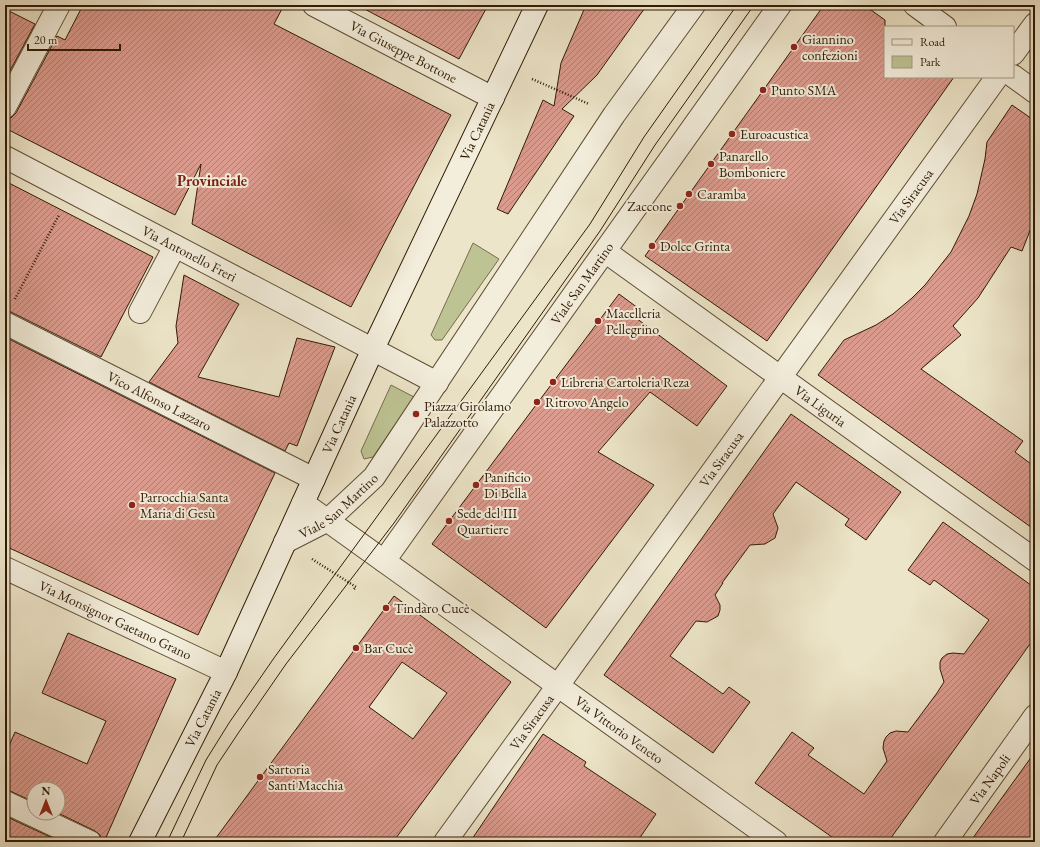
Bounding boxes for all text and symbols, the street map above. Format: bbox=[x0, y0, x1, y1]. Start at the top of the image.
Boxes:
street label: Via Giuseppe Bottone bbox=[347, 16, 461, 87]
scale bar bbox=[28, 26, 120, 52]
legend bbox=[884, 26, 1014, 78]
place label: Giannino confezioni bbox=[802, 30, 858, 64]
text: 20 m bbox=[34, 32, 58, 48]
text: Road bbox=[920, 34, 946, 50]
marker: Giannino confezioni bbox=[789, 42, 799, 52]
text: Park bbox=[920, 54, 941, 70]
place label: Punto SMA bbox=[771, 81, 837, 99]
marker: Punto SMA bbox=[758, 85, 768, 95]
street label: Via Catania bbox=[455, 98, 499, 163]
place label: Euroacustica bbox=[740, 125, 809, 143]
marker: Euroacustica bbox=[727, 129, 737, 139]
place label: Panarello Bomboniere bbox=[719, 147, 786, 181]
marker: Panarello Bomboniere bbox=[706, 159, 716, 169]
street label: Via Siracusa bbox=[885, 165, 937, 228]
district label: Provinciale bbox=[177, 171, 247, 190]
place label: Caramba bbox=[697, 185, 747, 203]
marker: Caramba bbox=[684, 189, 694, 199]
place label: Zaccone bbox=[627, 197, 673, 215]
marker: Zaccone bbox=[675, 201, 685, 211]
street label: Via Antonello Freri bbox=[139, 221, 240, 286]
place label: Dolce Grinta bbox=[660, 237, 730, 255]
street label: Viale San Martino bbox=[546, 238, 617, 328]
marker: Dolce Grinta bbox=[647, 241, 657, 251]
place label: Macelleria Pellegrino bbox=[606, 304, 661, 338]
marker: Macelleria Pellegrino bbox=[593, 316, 603, 326]
street label: Vico Alfonso Lazzaro bbox=[104, 367, 215, 435]
place label: Libreria Cartoleria Reza bbox=[561, 373, 690, 391]
marker: Libreria Cartoleria Reza bbox=[548, 377, 558, 387]
street label: Via Liguria bbox=[791, 381, 850, 431]
street label: Via Catania bbox=[318, 391, 360, 456]
place label: Ritrovo Angelo bbox=[545, 393, 629, 411]
place label: Piazza Girolamo Palazzotto bbox=[424, 397, 511, 431]
marker: Ritrovo Angelo bbox=[532, 397, 542, 407]
marker: Piazza Girolamo Palazzotto bbox=[411, 409, 421, 419]
street label: Via Siracusa bbox=[695, 428, 748, 491]
place label: Panificio Di Bella bbox=[484, 468, 531, 502]
street label: Viale San Martino bbox=[296, 469, 382, 542]
marker: Panificio Di Bella bbox=[471, 480, 481, 490]
place label: Parrocchia Santa Maria di Gesù bbox=[140, 488, 229, 522]
marker: Parrocchia Santa Maria di Gesù bbox=[127, 500, 137, 510]
place label: Sede del III Quartiere bbox=[457, 504, 517, 538]
marker: Sede del III Quartiere bbox=[444, 516, 454, 526]
street label: Via Monsignor Gaetano Grano bbox=[36, 576, 195, 664]
place label: Tindaro Cucè bbox=[394, 599, 470, 617]
marker: Tindaro Cucè bbox=[381, 603, 391, 613]
place label: Bar Cucè bbox=[364, 639, 414, 657]
marker: Bar Cucè bbox=[351, 643, 361, 653]
street label: Via Catania bbox=[181, 685, 225, 750]
street label: Via Siracusa bbox=[505, 690, 558, 753]
street label: Via Vittorio Veneto bbox=[571, 692, 667, 768]
street label: Via Napoli bbox=[965, 750, 1014, 808]
place label: Sartoria Santi Macchia bbox=[268, 760, 344, 794]
marker: Sartoria Santi Macchia bbox=[255, 772, 265, 782]
north arrow bbox=[26, 781, 66, 821]
text: N bbox=[42, 784, 51, 798]

